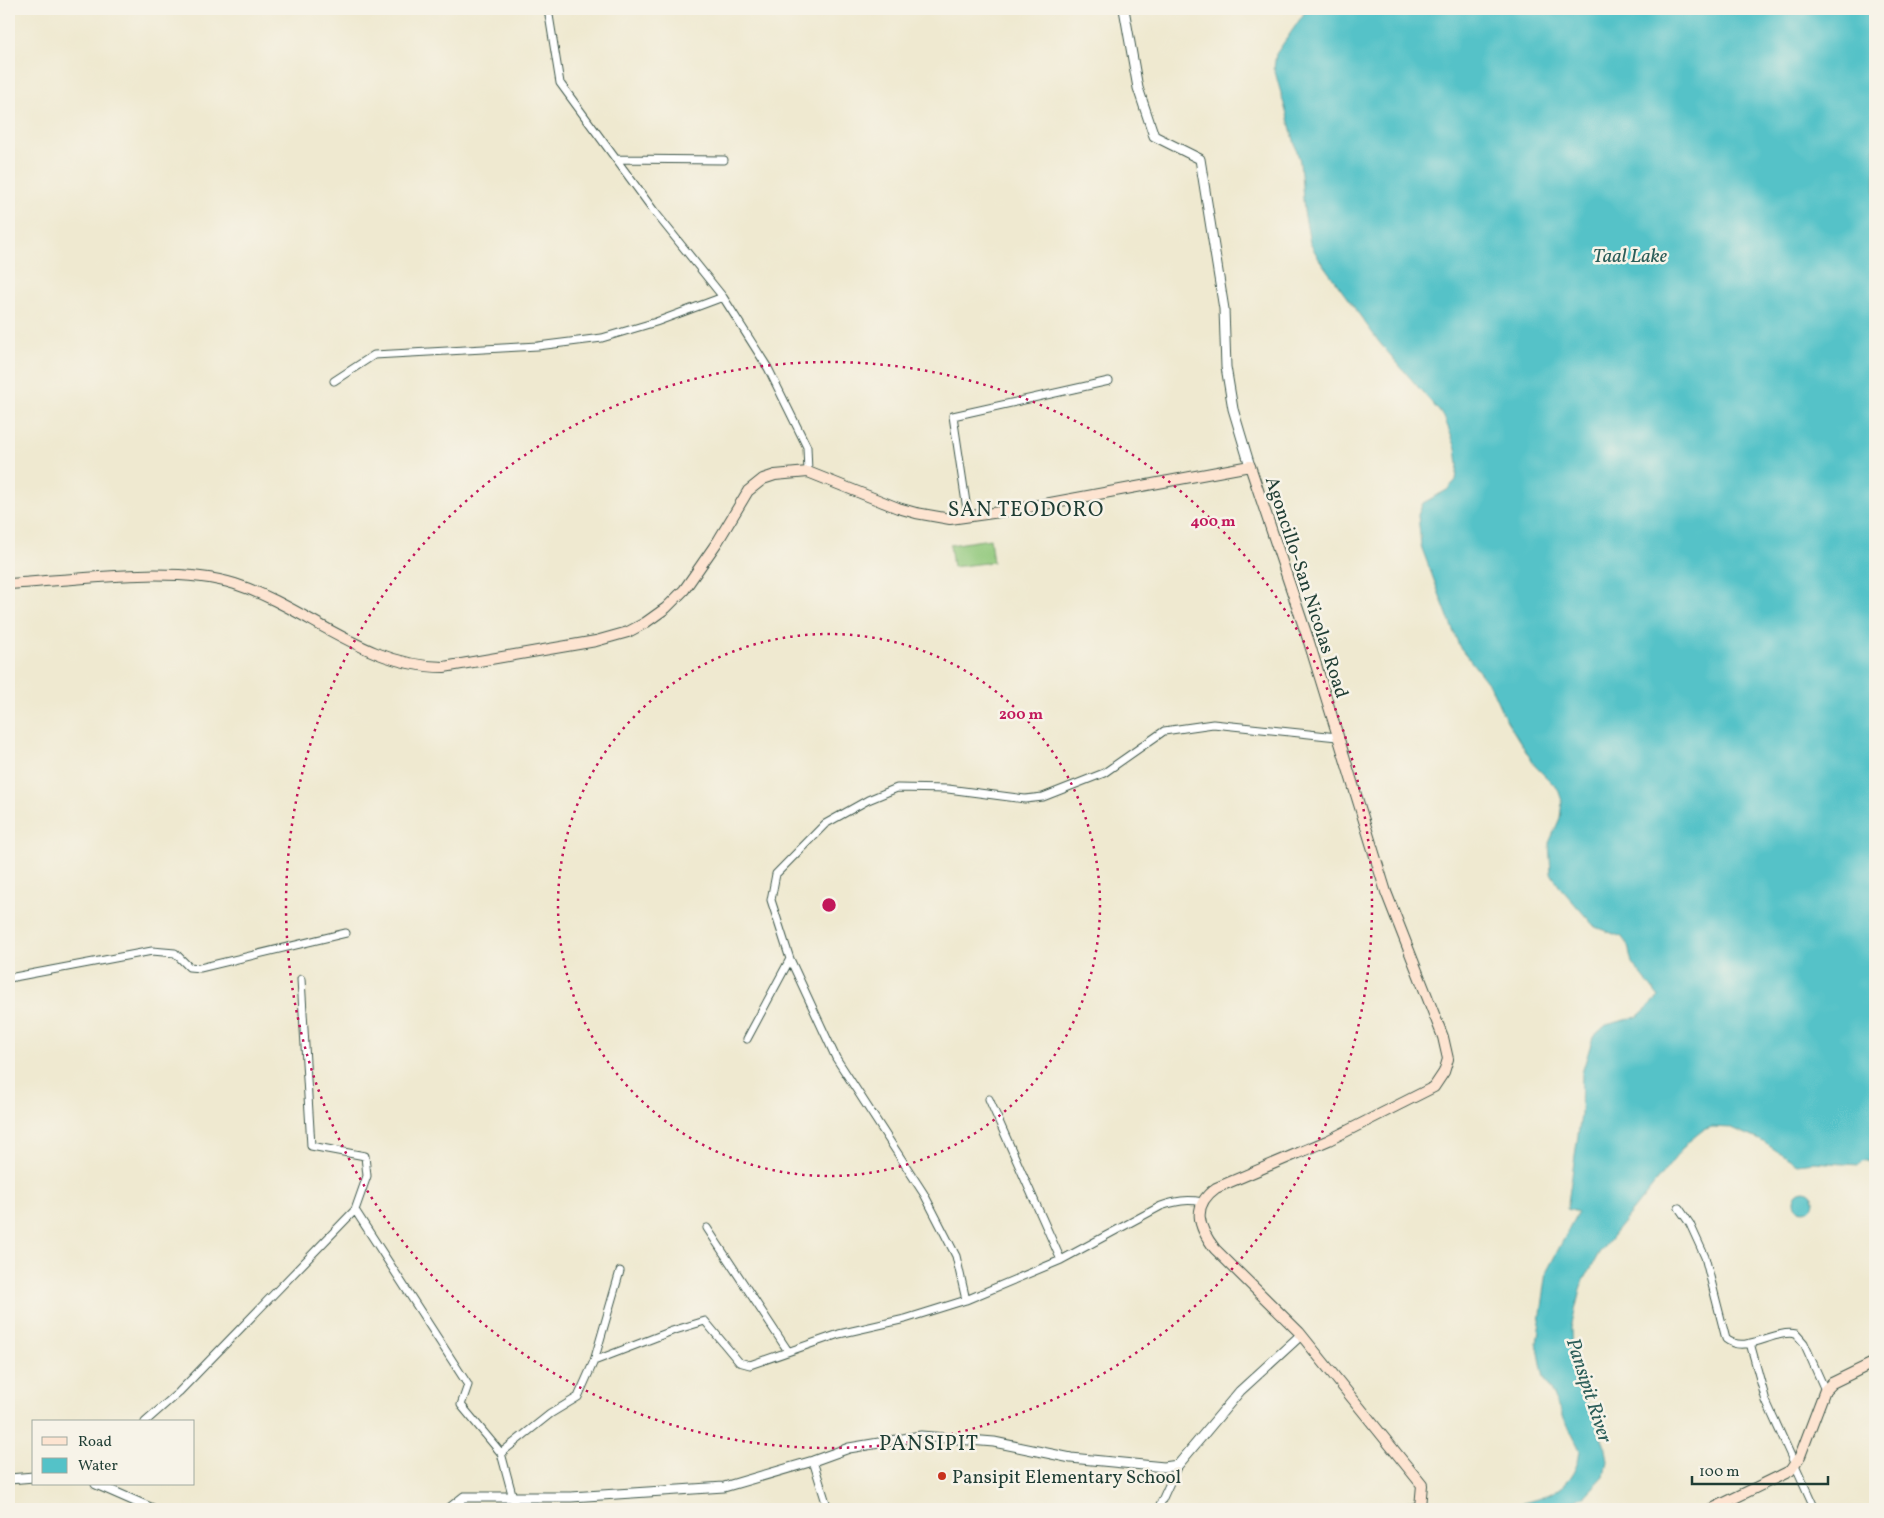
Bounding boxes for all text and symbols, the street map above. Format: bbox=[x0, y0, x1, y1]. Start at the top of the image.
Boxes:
water label: Taal Lake bbox=[1593, 243, 1668, 271]
street label: Agoncillo-San Nicolas Road bbox=[1258, 474, 1354, 702]
district label: SAN TEODORO bbox=[948, 496, 1104, 525]
text: 400 m bbox=[1191, 512, 1236, 533]
text: 200 m bbox=[999, 705, 1043, 726]
centre of rings bbox=[820, 896, 838, 914]
water label: Pansipit River bbox=[1558, 1335, 1618, 1447]
legend bbox=[32, 1420, 195, 1486]
district label: PANSIPIT bbox=[879, 1430, 979, 1459]
text: Road bbox=[78, 1432, 112, 1453]
scale bar bbox=[1692, 1453, 1828, 1485]
text: Water bbox=[78, 1456, 118, 1477]
text: 100 m bbox=[1699, 1462, 1739, 1483]
place label: Pansipit Elementary School bbox=[952, 1465, 1181, 1491]
marker: Pansipit Elementary School bbox=[936, 1470, 948, 1482]

